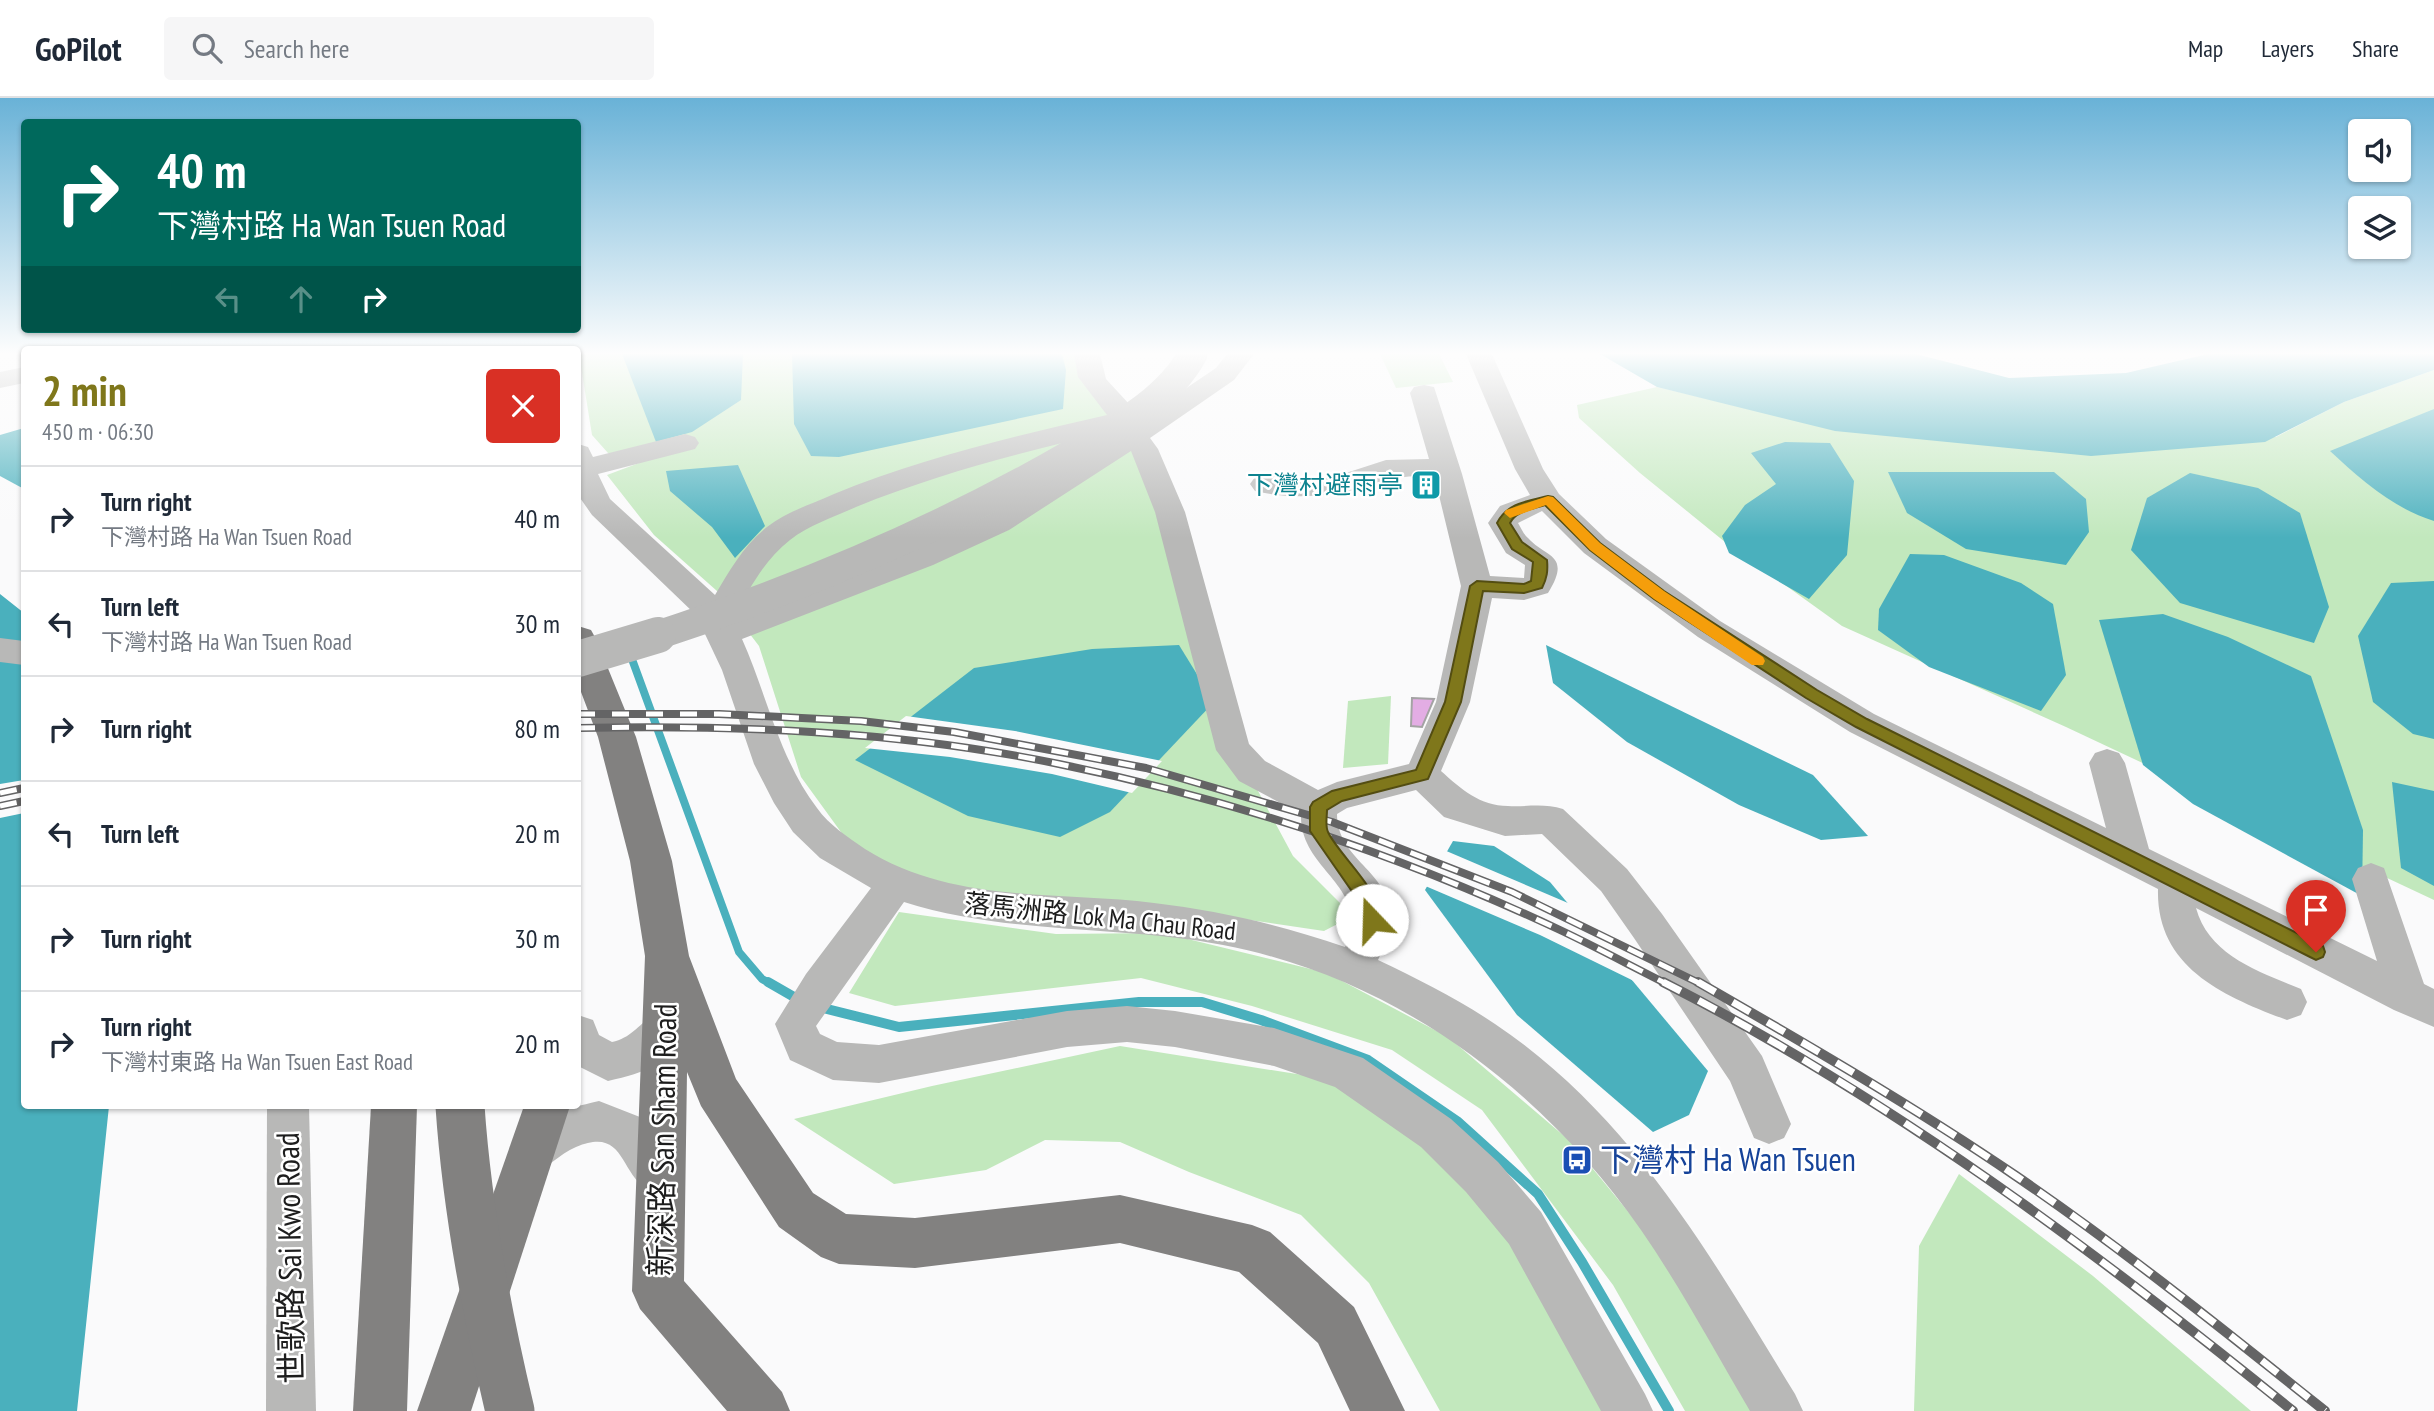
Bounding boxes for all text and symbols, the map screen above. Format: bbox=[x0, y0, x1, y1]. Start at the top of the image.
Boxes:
search box bbox=[164, 17, 654, 80]
text: GoPilot bbox=[35, 27, 122, 70]
icon: search bbox=[188, 29, 226, 67]
text: Search here bbox=[244, 32, 349, 65]
text: Map bbox=[2188, 33, 2223, 64]
text: Layers bbox=[2261, 33, 2314, 64]
text: Share bbox=[2352, 33, 2399, 64]
map controls bbox=[2348, 119, 2411, 259]
button: sound bbox=[2348, 119, 2411, 182]
text: 40 m bbox=[157, 138, 246, 202]
icon: right bbox=[42, 147, 133, 238]
button: layers bbox=[2348, 196, 2411, 259]
text: 下灣村路 Ha Wan Tsuen Road bbox=[157, 204, 506, 246]
icon: left bbox=[209, 280, 247, 318]
icon: ahead bbox=[282, 280, 320, 318]
icon: right bbox=[355, 280, 393, 318]
text: 2 min bbox=[42, 363, 127, 418]
button: close bbox=[486, 369, 560, 443]
text: 450 m · 06:30 bbox=[42, 417, 154, 446]
place label: 下灣村避雨亭 bbox=[1247, 468, 1403, 501]
building icon: 下灣村避雨亭 bbox=[1409, 468, 1443, 502]
text: Turn right bbox=[101, 485, 192, 518]
icon: right bbox=[42, 500, 80, 538]
text: 40 m bbox=[514, 502, 560, 535]
text: 下灣村路 Ha Wan Tsuen Road bbox=[101, 522, 352, 551]
text: Turn left bbox=[101, 590, 179, 623]
icon: left bbox=[42, 605, 80, 643]
text: 30 m bbox=[514, 607, 560, 640]
text: 下灣村路 Ha Wan Tsuen Road bbox=[101, 627, 352, 656]
icon: right bbox=[42, 710, 80, 748]
text: Turn right bbox=[101, 712, 192, 745]
text: 80 m bbox=[514, 712, 560, 745]
icon: left bbox=[42, 815, 80, 853]
text: Turn left bbox=[101, 817, 179, 850]
text: 20 m bbox=[514, 817, 560, 850]
pin bbox=[2286, 880, 2346, 952]
position arrow bbox=[1335, 883, 1409, 957]
street label: 落馬洲路 Lok Ma Chau Road bbox=[963, 886, 1237, 947]
icon: arrive bbox=[2297, 891, 2335, 929]
icon: right bbox=[42, 920, 80, 958]
text: Turn right bbox=[101, 922, 192, 955]
text: 30 m bbox=[514, 922, 560, 955]
street label: 新深路 San Sham Road bbox=[639, 1003, 685, 1277]
text: Turn right bbox=[101, 1010, 192, 1043]
icon: right bbox=[42, 1025, 80, 1063]
text: 20 m bbox=[514, 1027, 560, 1060]
text: 下灣村東路 Ha Wan Tsuen East Road bbox=[101, 1047, 413, 1076]
street label: 世歌路 Sai Kwo Road bbox=[266, 1132, 312, 1384]
place label: 下灣村 Ha Wan Tsuen bbox=[1600, 1138, 1856, 1180]
bus stop icon: 下灣村 Ha Wan Tsuen bbox=[1560, 1143, 1594, 1177]

